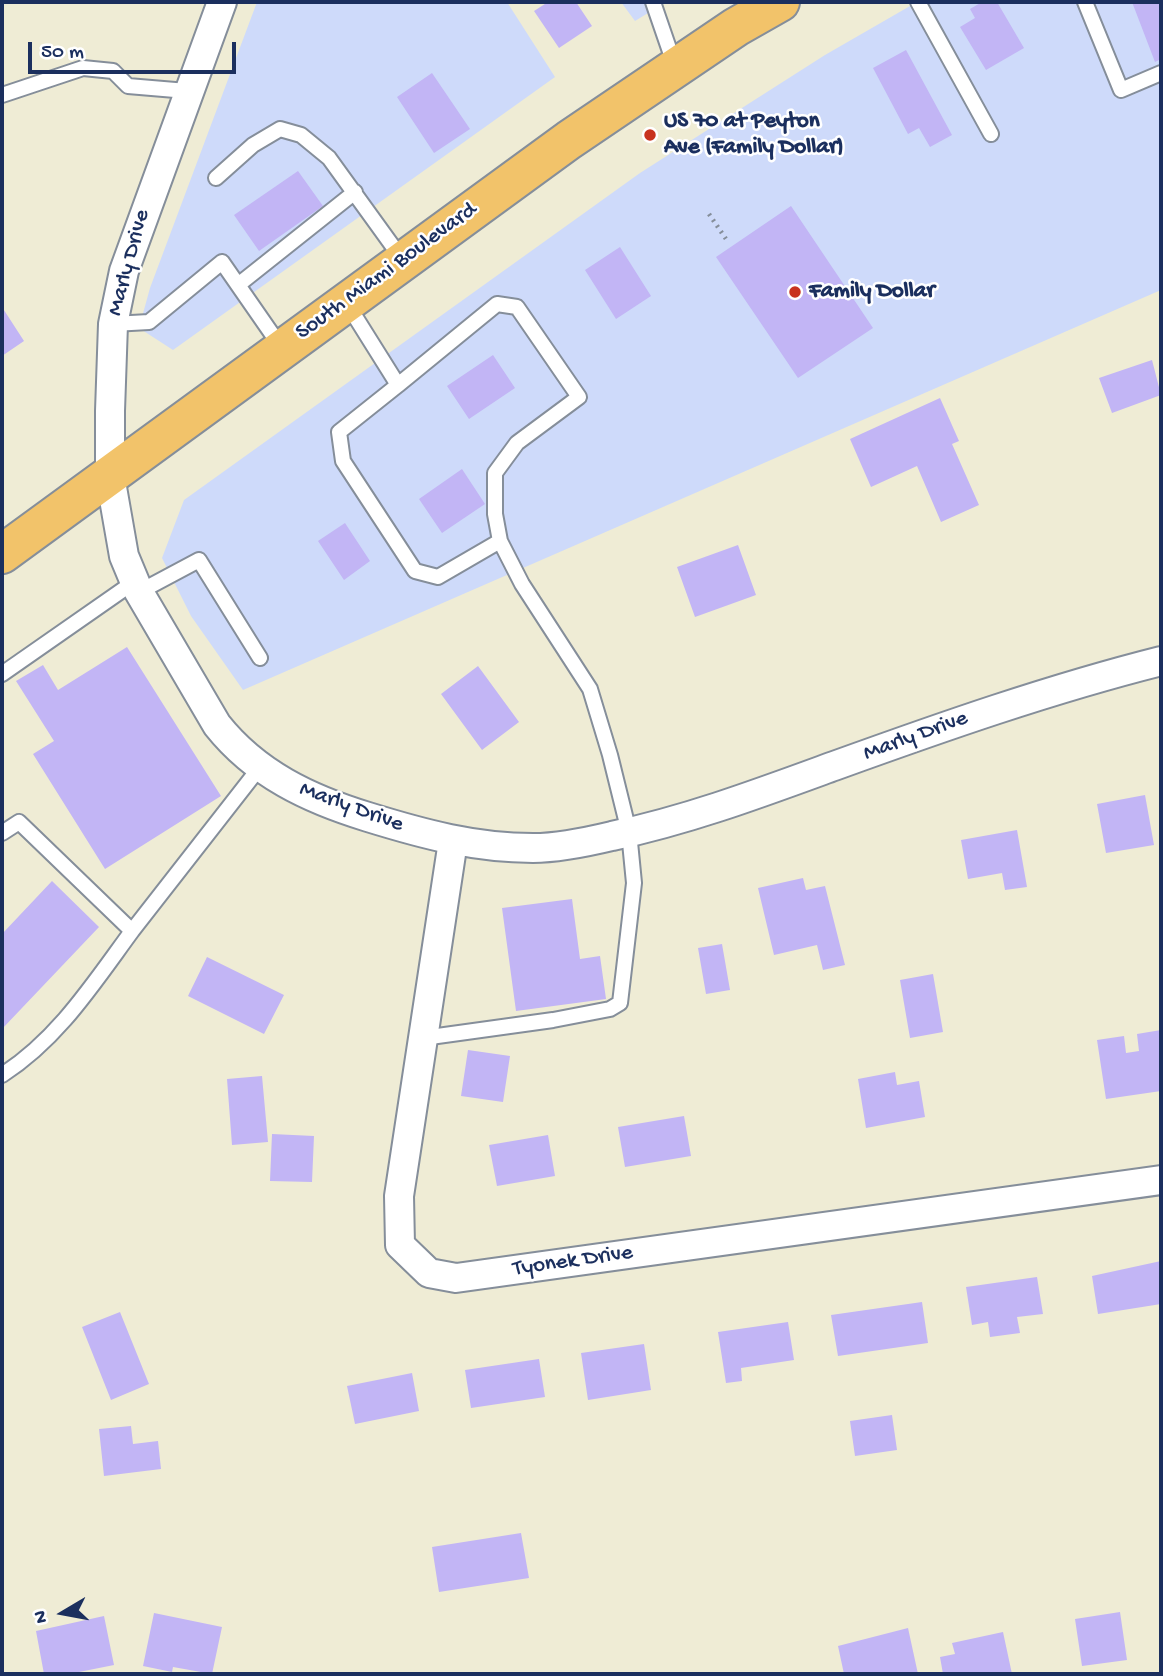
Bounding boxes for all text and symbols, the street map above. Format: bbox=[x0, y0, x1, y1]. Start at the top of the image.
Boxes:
scale bar bbox=[32, 28, 240, 72]
text: 50 m bbox=[41, 41, 84, 66]
place label: US 70 at Peyton Ave (Family Dollar) bbox=[664, 108, 844, 162]
marker: US 70 at Peyton Ave (Family Dollar) bbox=[642, 127, 658, 143]
street label: South Miami Boulevard bbox=[291, 197, 483, 347]
street label: Marly Drive bbox=[103, 207, 157, 319]
place label: Family Dollar bbox=[809, 278, 935, 306]
marker: Family Dollar bbox=[787, 284, 803, 300]
street label: Marly Drive bbox=[860, 705, 972, 769]
street label: Marly Drive bbox=[295, 776, 407, 840]
street label: Tyonek Drive bbox=[511, 1240, 635, 1284]
north arrow bbox=[28, 1578, 98, 1648]
text: N bbox=[29, 1609, 54, 1625]

